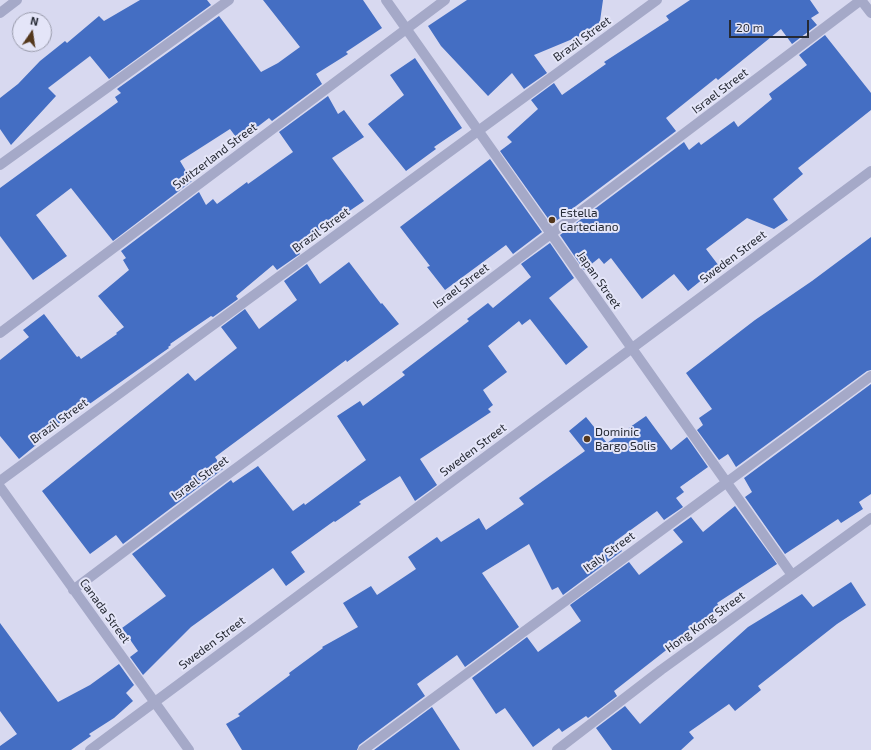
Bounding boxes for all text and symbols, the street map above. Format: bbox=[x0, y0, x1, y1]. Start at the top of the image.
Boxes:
north arrow bbox=[12, 12, 52, 52]
scale bar bbox=[731, 12, 811, 38]
street label: Brazil Street bbox=[550, 13, 614, 65]
text: N bbox=[29, 14, 40, 28]
text: 20 m bbox=[736, 20, 763, 34]
street label: Israel Street bbox=[689, 65, 751, 117]
street label: Switzerland Street bbox=[170, 120, 260, 192]
street label: Brazil Street bbox=[289, 204, 353, 256]
place label: Estella Carteciano bbox=[560, 206, 618, 234]
marker: Estella Carteciano bbox=[547, 215, 557, 225]
street label: Sweden Street bbox=[697, 227, 769, 287]
street label: Japan Street bbox=[574, 248, 624, 312]
street label: Israel Street bbox=[430, 260, 492, 312]
street label: Brazil Street bbox=[27, 395, 91, 447]
street label: Sweden Street bbox=[437, 420, 509, 480]
place label: Dominic Bargo Solis bbox=[595, 425, 656, 453]
marker: Dominic Bargo Solis bbox=[582, 434, 592, 444]
street label: Israel Street bbox=[169, 453, 231, 503]
street label: Italy Street bbox=[581, 529, 637, 575]
street label: Canada Street bbox=[77, 576, 133, 646]
street label: Hong Kong Street bbox=[662, 588, 748, 656]
street label: Sweden Street bbox=[176, 613, 248, 673]

